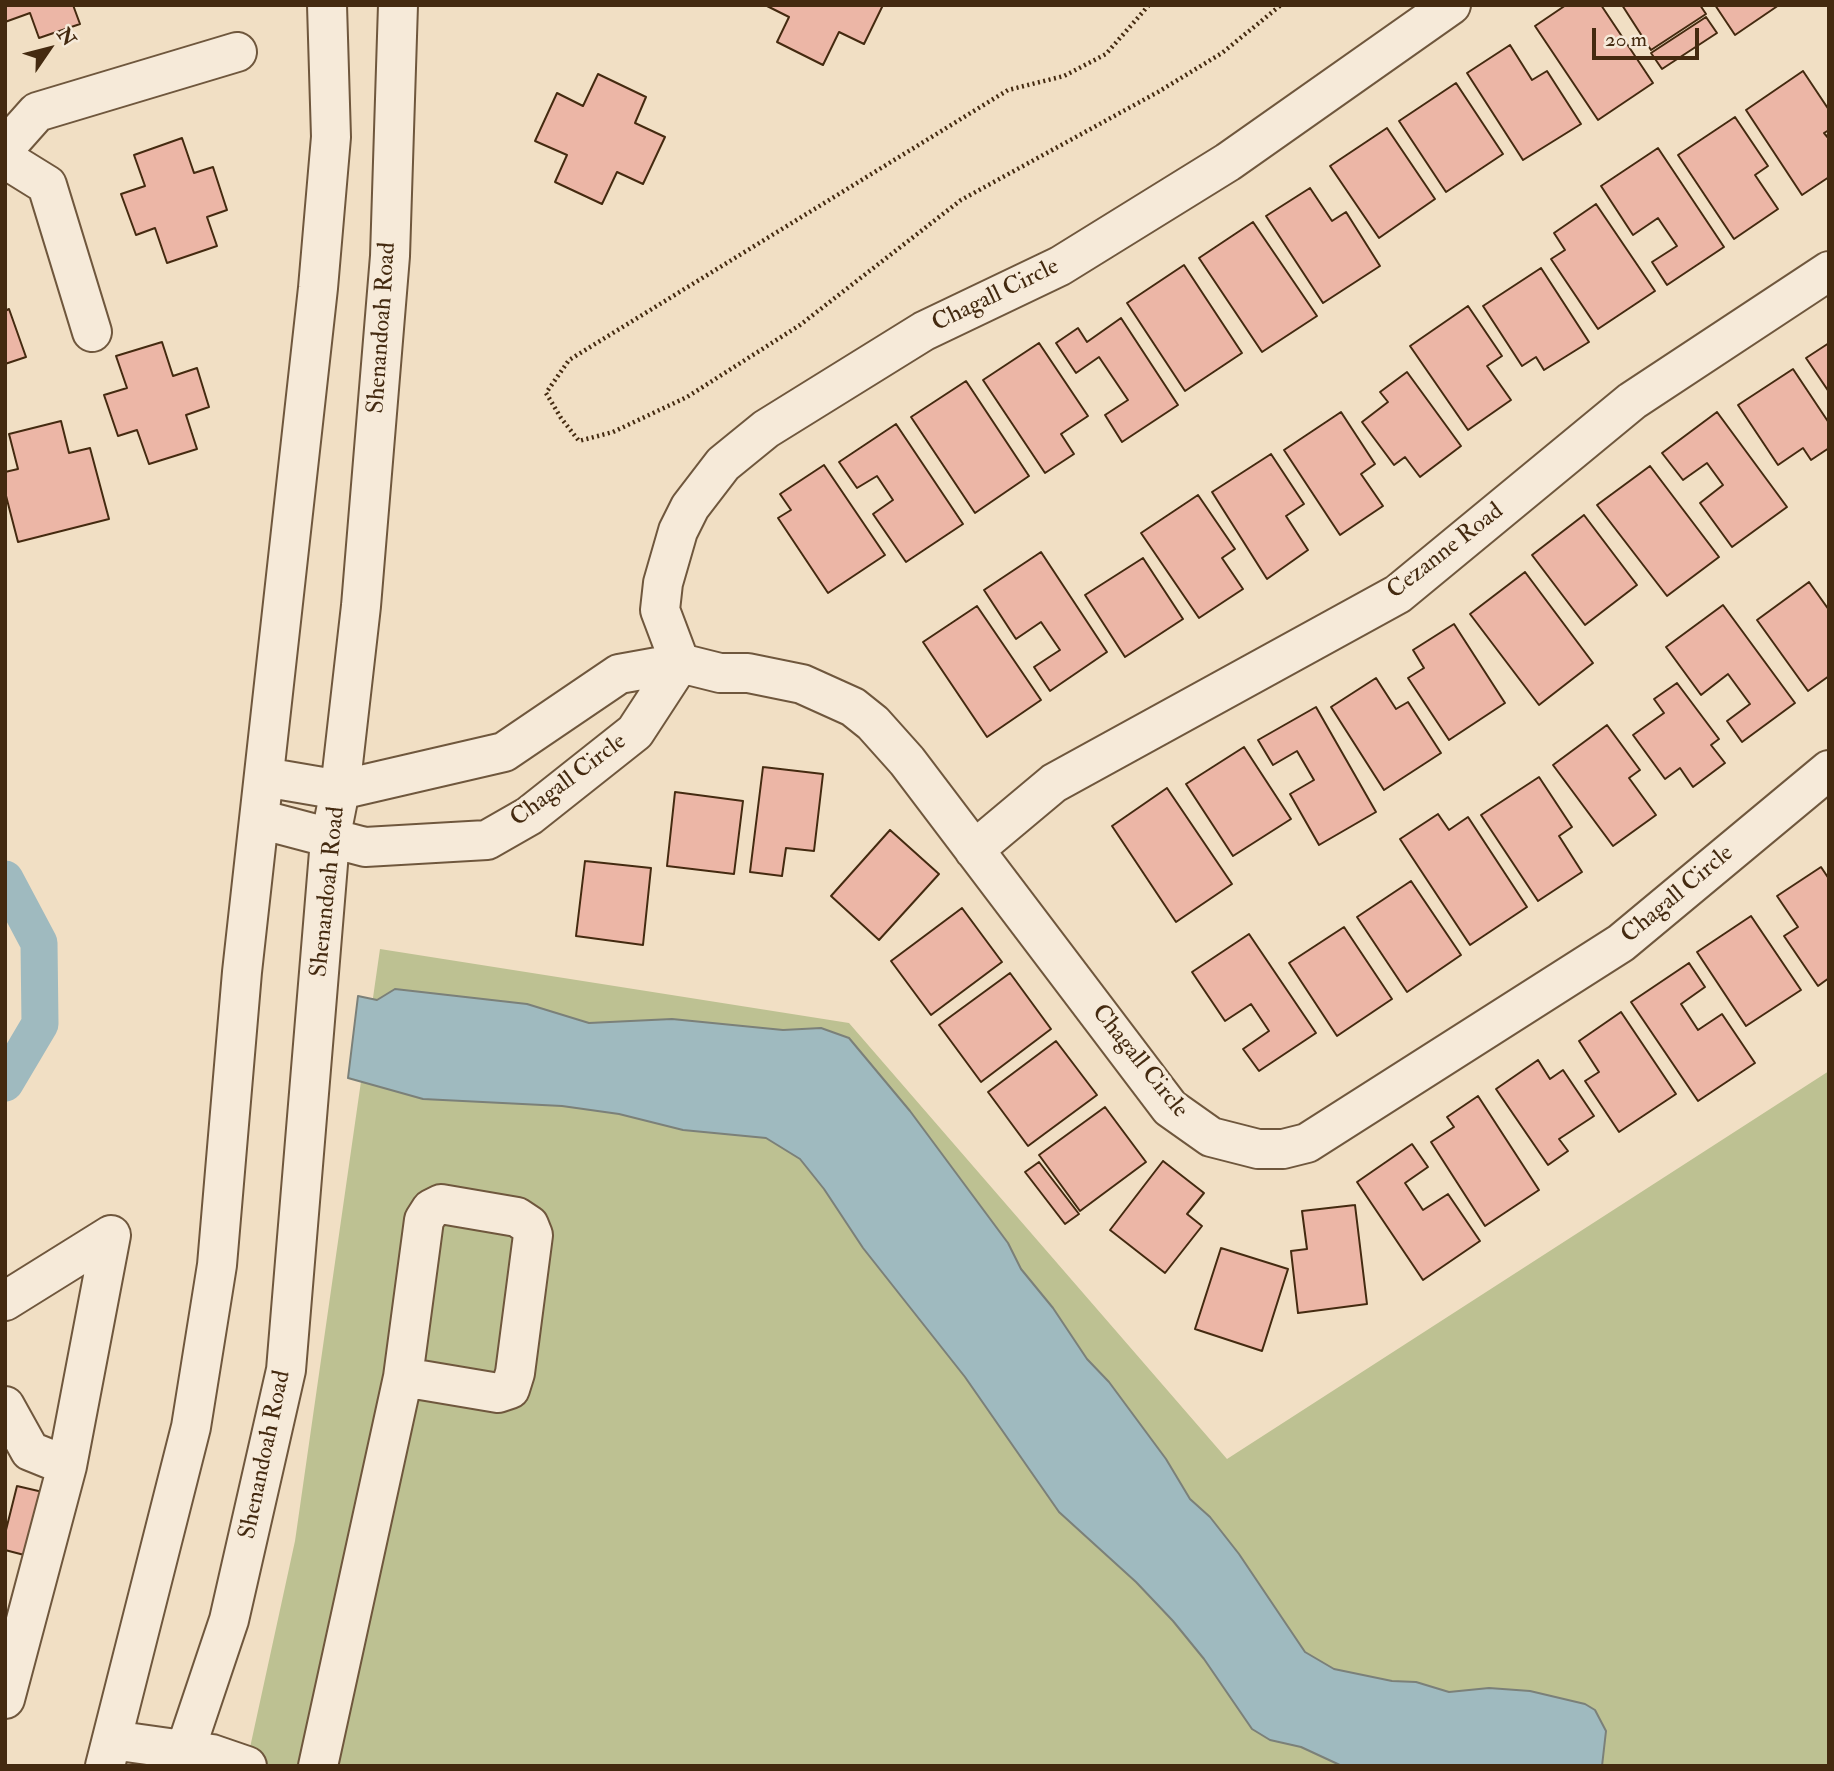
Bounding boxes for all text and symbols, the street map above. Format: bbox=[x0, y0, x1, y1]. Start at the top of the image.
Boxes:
north arrow bbox=[14, 14, 84, 84]
scale bar bbox=[1596, 14, 1703, 58]
text: N bbox=[51, 23, 81, 51]
text: 20 m bbox=[1605, 26, 1647, 53]
street label: Shenandoah Road bbox=[363, 241, 403, 415]
street label: Chagall Circle bbox=[928, 253, 1064, 339]
street label: Cezanne Road bbox=[1382, 498, 1510, 606]
street label: Chagall Circle bbox=[505, 728, 633, 834]
street label: Shenandoah Road bbox=[306, 805, 352, 979]
street label: Chagall Circle bbox=[1616, 840, 1740, 950]
street label: Chagall Circle bbox=[1085, 1000, 1193, 1124]
street label: Shenandoah Road bbox=[234, 1368, 298, 1542]

